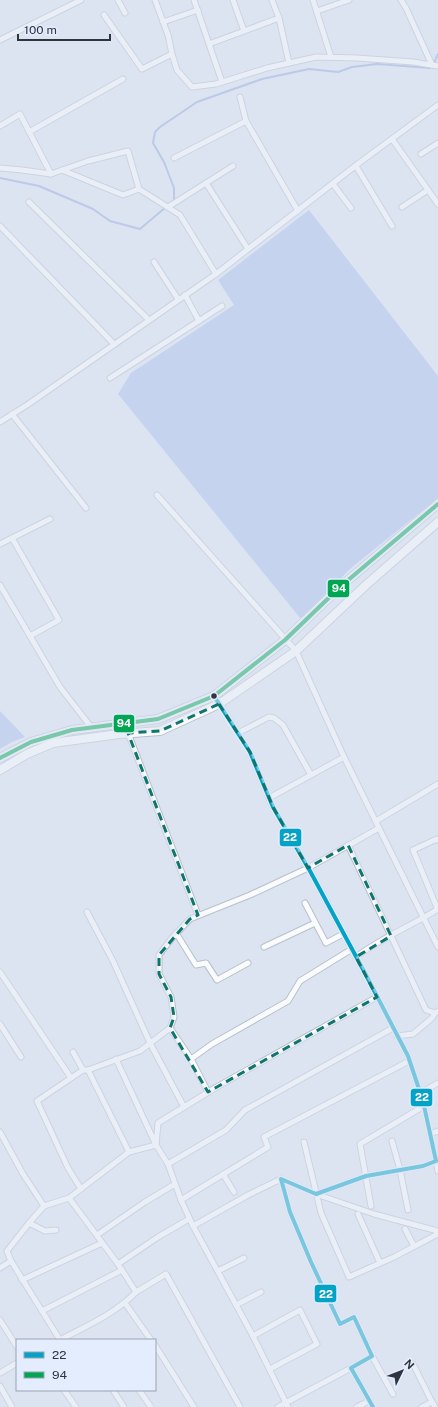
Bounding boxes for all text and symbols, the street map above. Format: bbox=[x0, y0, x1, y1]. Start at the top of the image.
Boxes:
scale bar bbox=[18, 16, 110, 42]
text: 100 m bbox=[24, 23, 57, 37]
line badge: 94 bbox=[327, 579, 350, 598]
text: 94 bbox=[332, 582, 346, 594]
unlabelled marker bbox=[209, 691, 219, 701]
line badge: 94 bbox=[113, 714, 135, 733]
text: 94 bbox=[117, 717, 131, 729]
line badge: 22 bbox=[279, 828, 302, 847]
text: 22 bbox=[283, 831, 297, 843]
line badge: 22 bbox=[410, 1088, 433, 1107]
text: 22 bbox=[415, 1091, 429, 1103]
line badge: 22 bbox=[314, 1284, 337, 1303]
text: 22 bbox=[319, 1288, 333, 1300]
legend bbox=[16, 1339, 156, 1391]
text: 22 bbox=[52, 1348, 66, 1362]
north arrow bbox=[382, 1351, 422, 1391]
text: N bbox=[402, 1357, 417, 1371]
text: 94 bbox=[52, 1368, 67, 1382]

